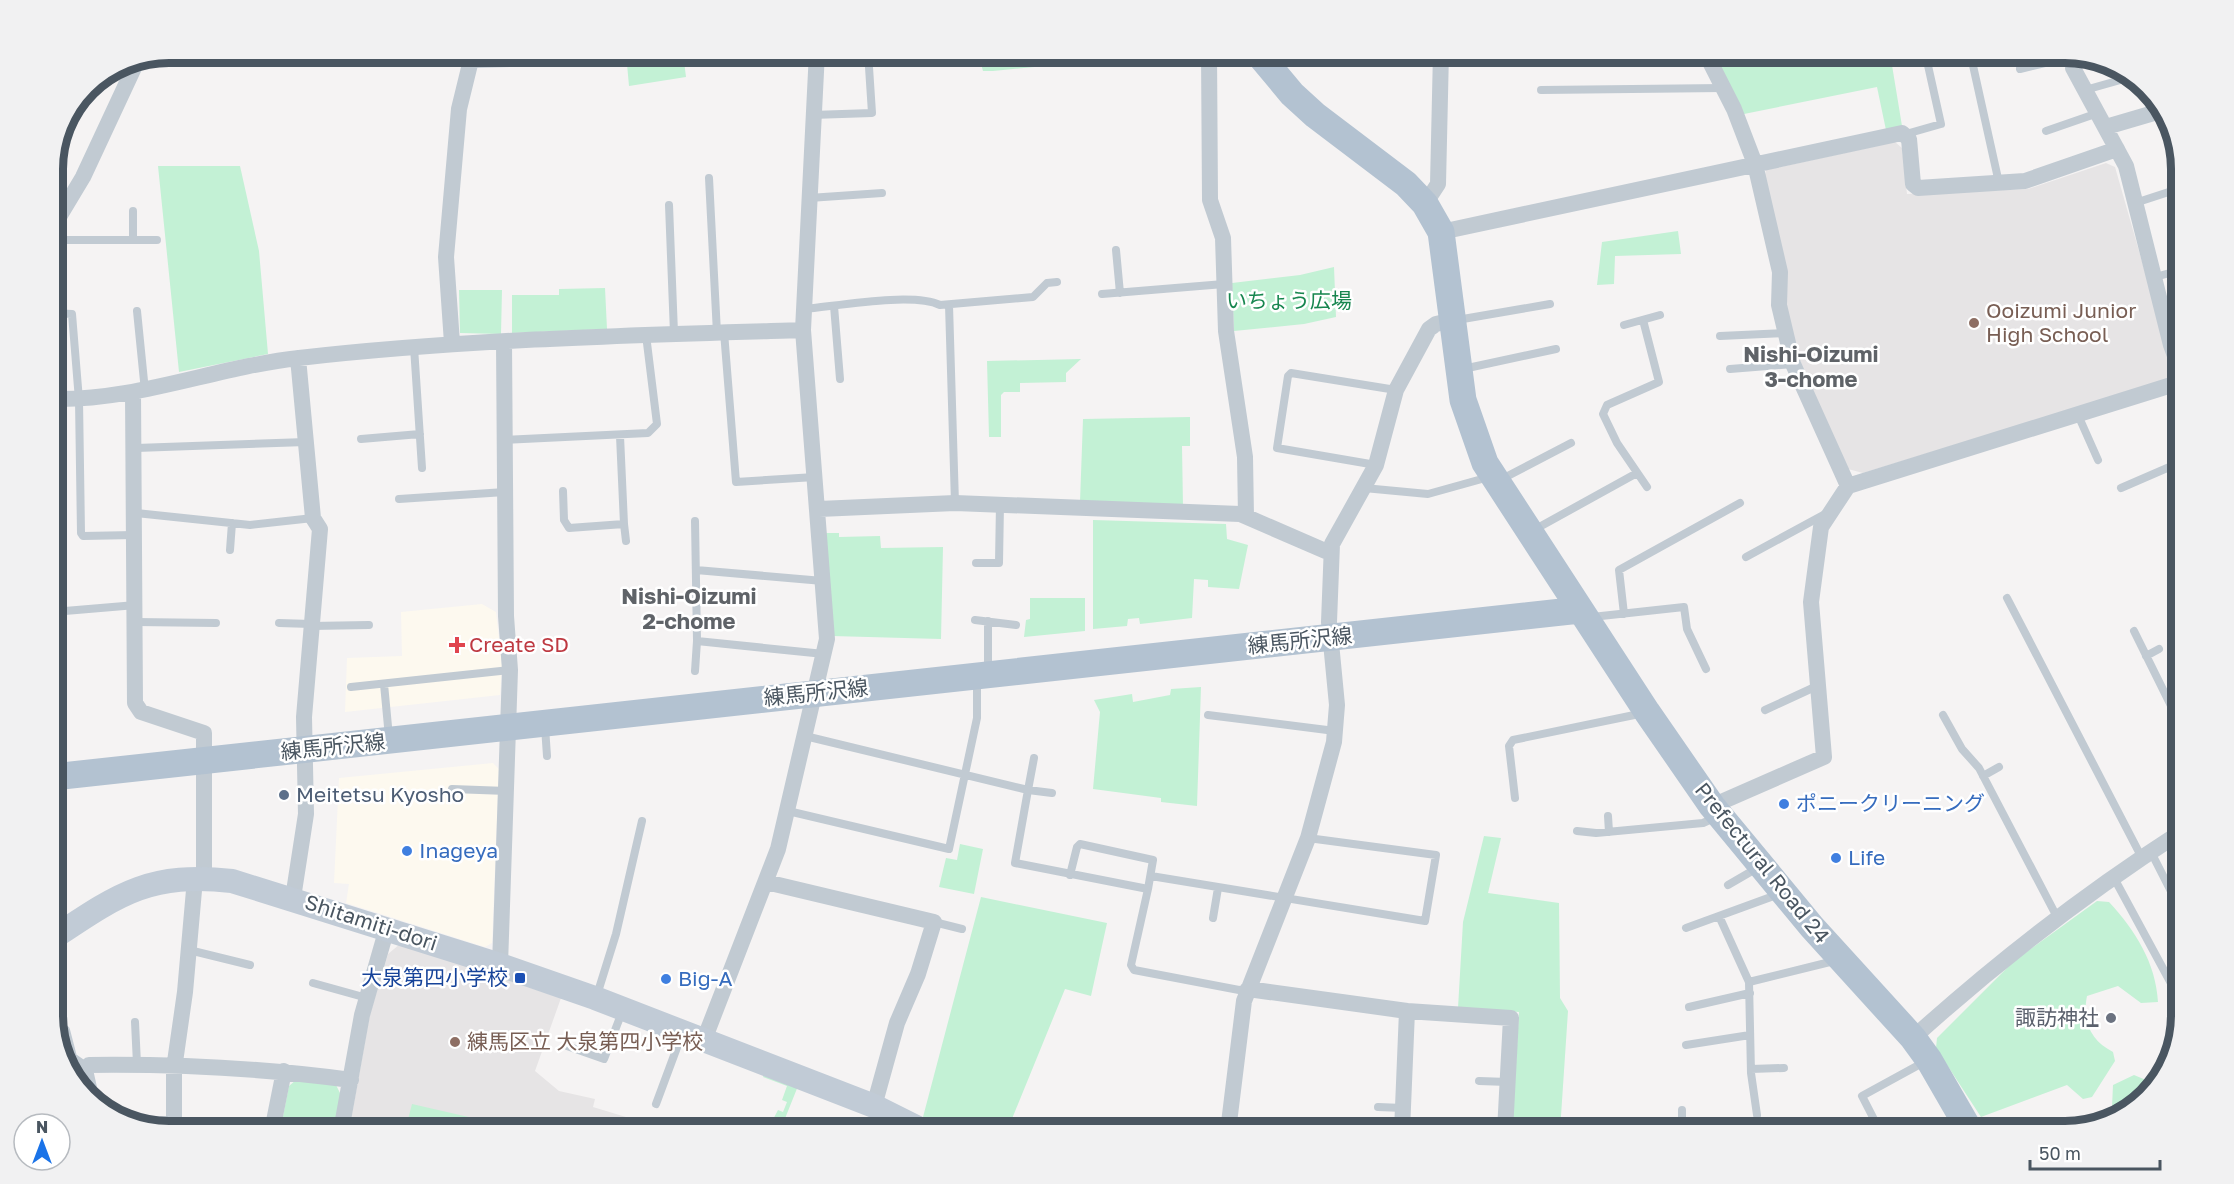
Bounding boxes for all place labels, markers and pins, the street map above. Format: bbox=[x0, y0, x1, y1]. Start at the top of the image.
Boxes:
place label: Ooizumi Junior High School bbox=[1986, 297, 2136, 347]
marker: Ooizumi Junior High School bbox=[1967, 316, 1981, 330]
place label: Create SD bbox=[469, 631, 569, 657]
marker: Create SD bbox=[450, 638, 464, 652]
place label: Meitetsu Kyosho bbox=[296, 781, 464, 807]
marker: Meitetsu Kyosho bbox=[277, 788, 291, 802]
place label: ポニークリーニング bbox=[1796, 790, 1985, 816]
marker: ポニークリーニング bbox=[1777, 797, 1791, 811]
place label: Inageya bbox=[419, 837, 498, 863]
marker: Inageya bbox=[400, 844, 414, 858]
place label: Life bbox=[1848, 844, 1885, 870]
marker: Life bbox=[1829, 851, 1843, 865]
place label: 大泉第四小学校 bbox=[361, 964, 508, 990]
place label: Big-A bbox=[678, 965, 733, 991]
marker: 大泉第四小学校 bbox=[513, 971, 527, 985]
marker: Big-A bbox=[659, 972, 673, 986]
place label: 諏訪神社 bbox=[2015, 1004, 2099, 1030]
marker: 諏訪神社 bbox=[2104, 1011, 2118, 1025]
place label: 練馬区立 大泉第四小学校 bbox=[467, 1028, 703, 1054]
marker: 練馬区立 大泉第四小学校 bbox=[448, 1035, 462, 1049]

